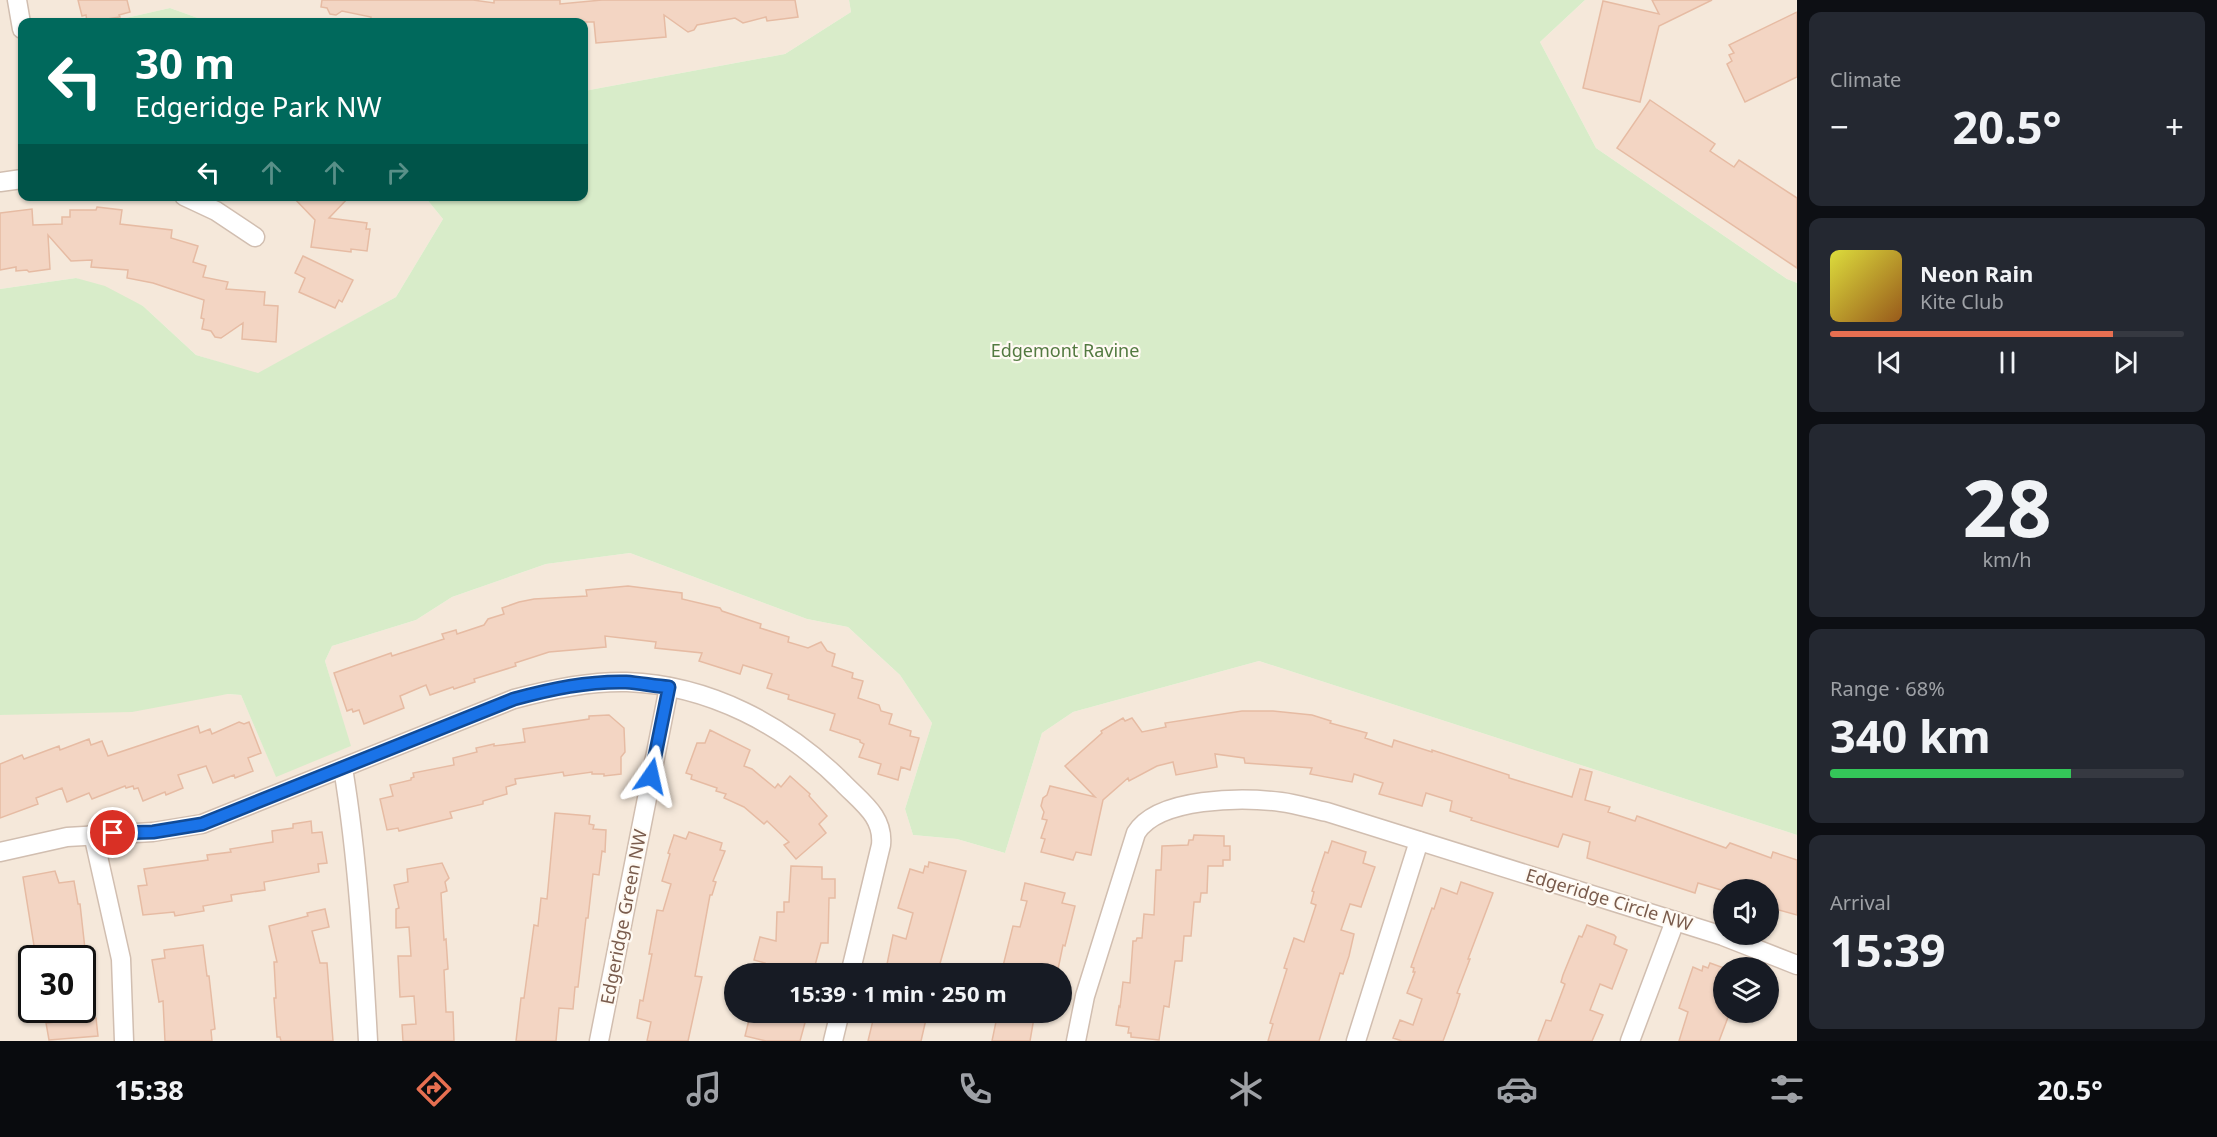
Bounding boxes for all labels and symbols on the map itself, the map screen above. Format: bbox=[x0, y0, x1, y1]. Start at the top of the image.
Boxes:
park label: Edgemont Ravine bbox=[991, 338, 1139, 362]
position arrow bbox=[619, 744, 683, 808]
pin bbox=[87, 807, 138, 858]
street label: Edgeridge Green NW bbox=[594, 827, 652, 1006]
street label: Edgeridge Circle NW bbox=[1523, 862, 1696, 936]
speed limit sign: 30 bbox=[18, 945, 96, 1023]

